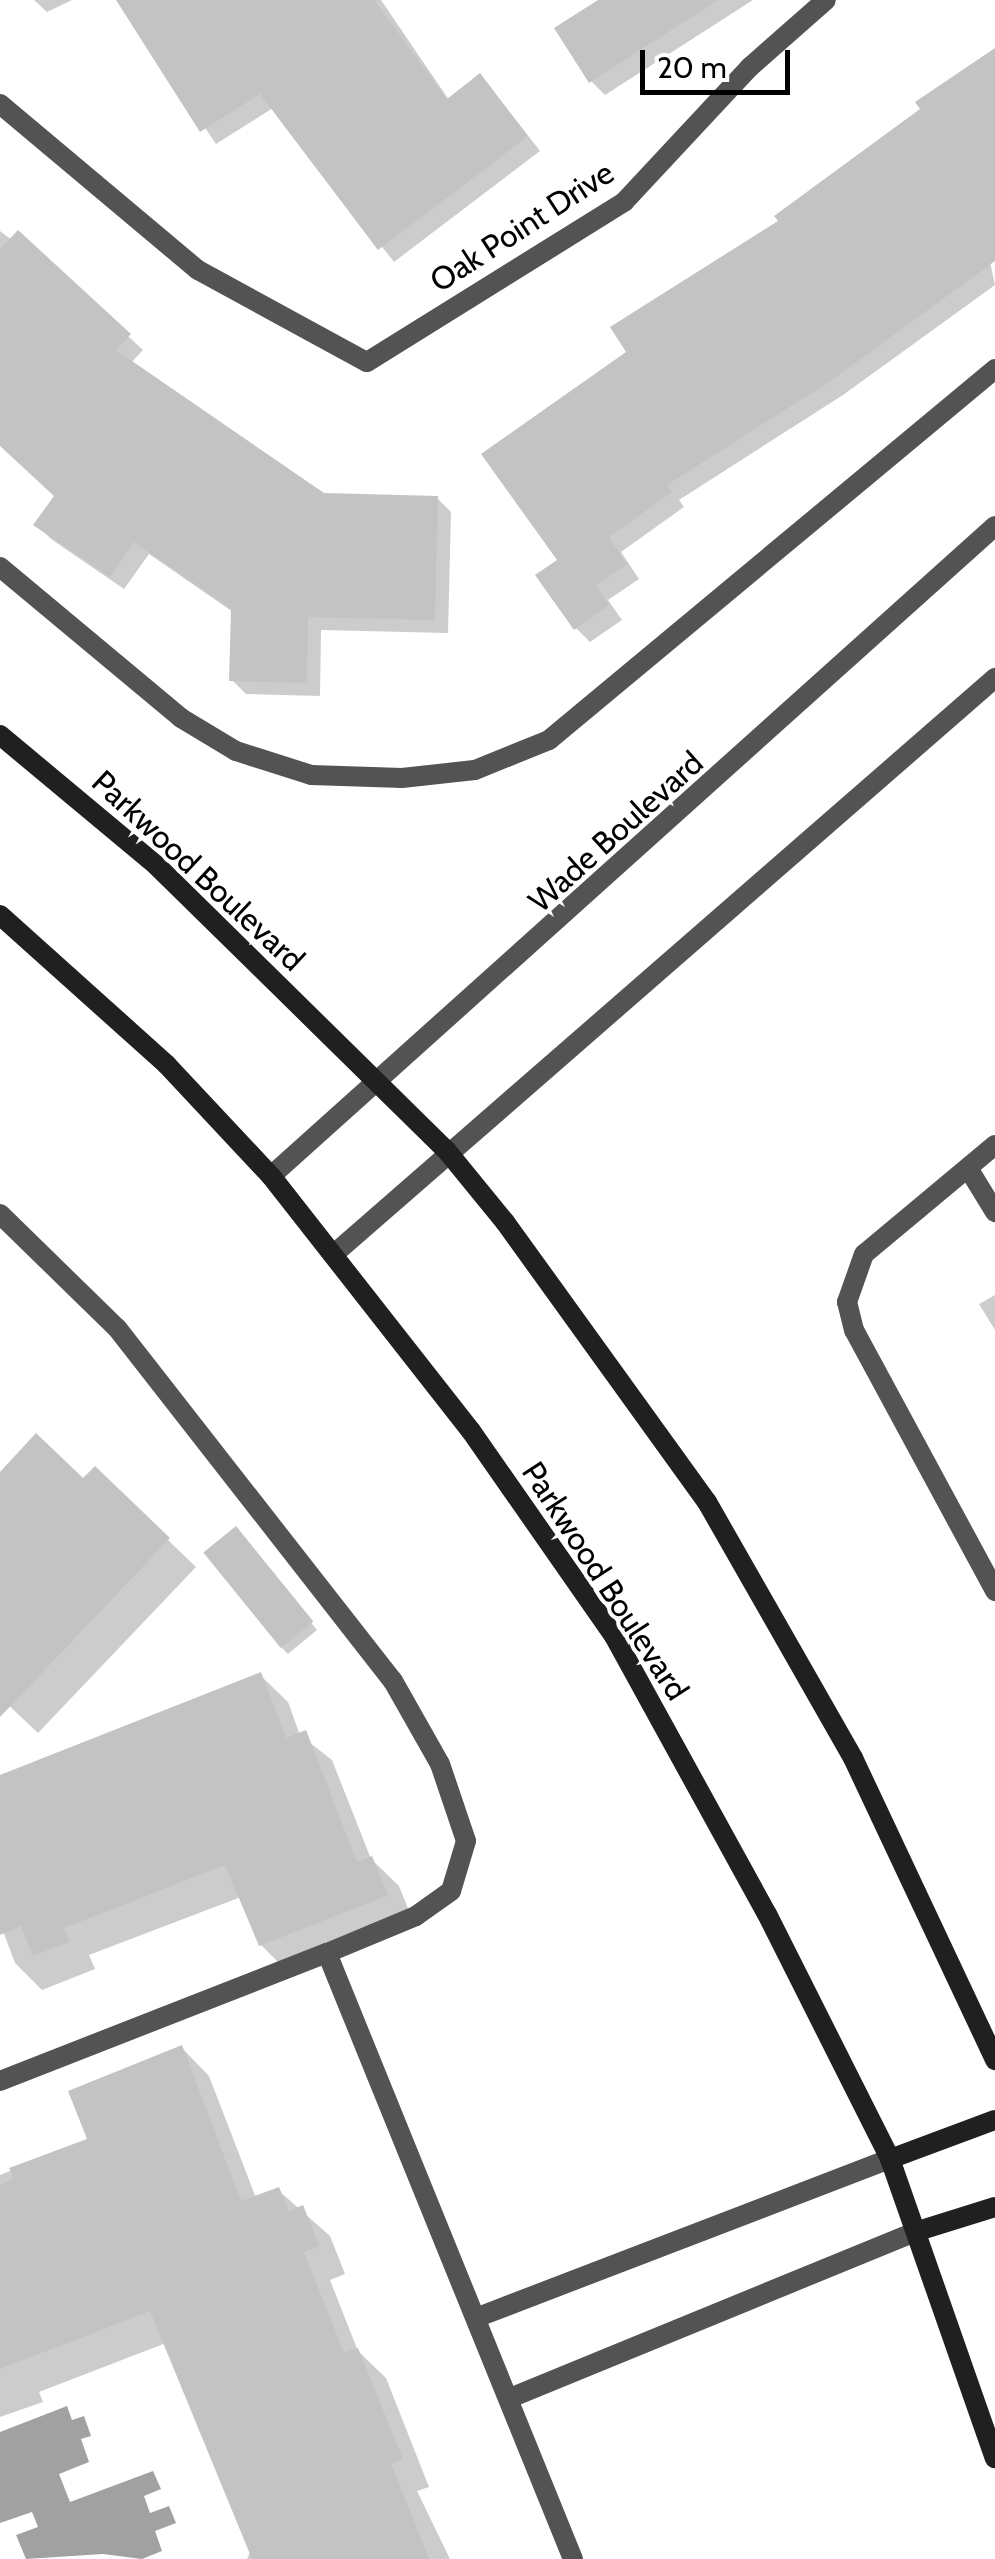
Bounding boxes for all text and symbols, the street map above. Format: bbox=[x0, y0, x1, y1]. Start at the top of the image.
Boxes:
scale bar bbox=[645, 30, 795, 92]
text: 20 m bbox=[657, 49, 727, 86]
street label: Oak Point Drive bbox=[423, 153, 621, 301]
street label: Wade Boulevard bbox=[521, 744, 711, 920]
street label: Parkwood Boulevard bbox=[84, 763, 312, 979]
street label: Parkwood Boulevard bbox=[514, 1455, 696, 1707]

